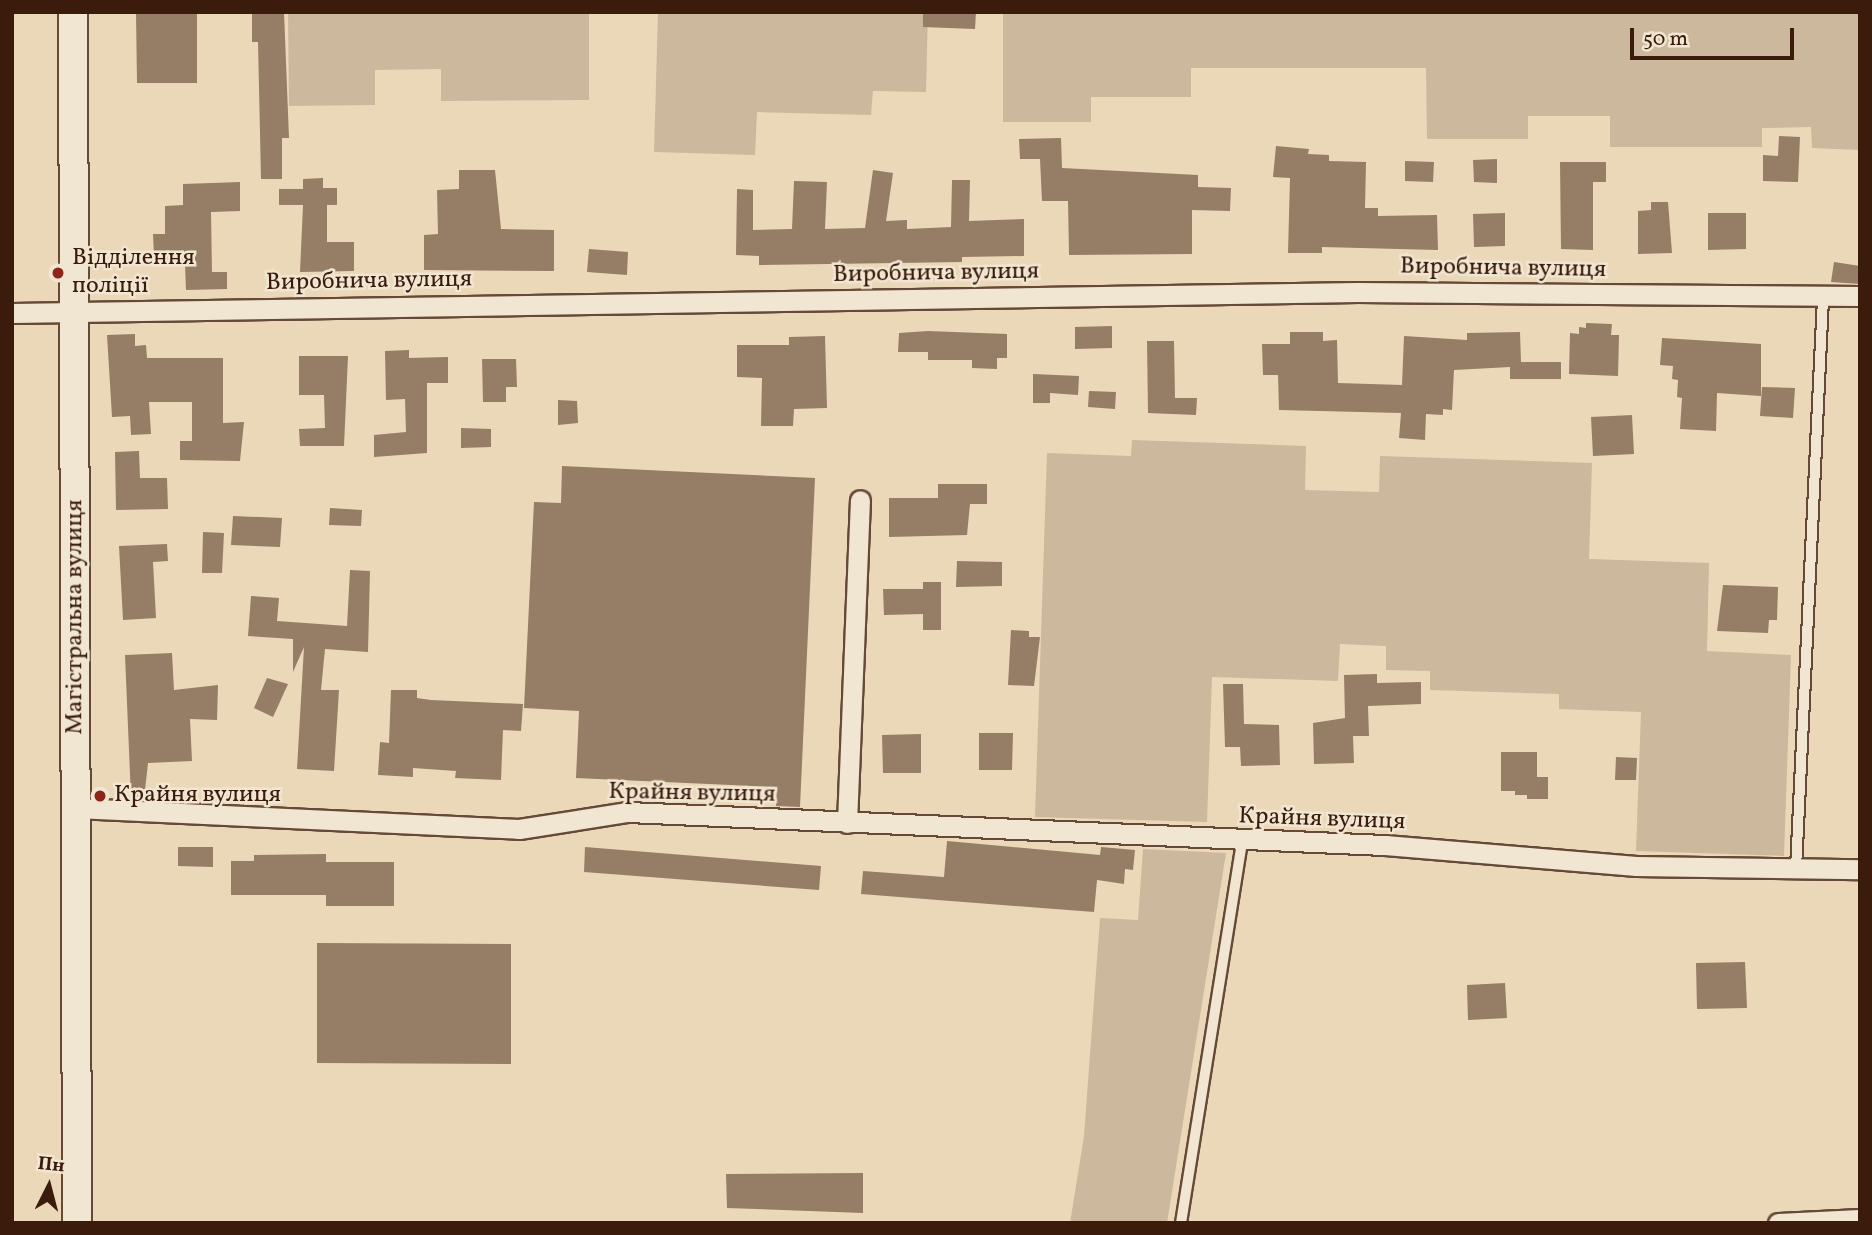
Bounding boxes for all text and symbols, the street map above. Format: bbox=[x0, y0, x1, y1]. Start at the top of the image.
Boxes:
scale bar bbox=[1634, 14, 1798, 58]
text: 50 m bbox=[1643, 25, 1688, 54]
place label: Відділення поліції bbox=[72, 245, 195, 301]
street label: Виробнича вулиця bbox=[1400, 253, 1606, 285]
street label: Виробнича вулиця bbox=[833, 258, 1039, 290]
marker: Відділення поліції bbox=[50, 265, 66, 281]
street label: Виробнича вулиця bbox=[266, 266, 472, 298]
street label: Магістральна вулиця bbox=[62, 499, 90, 735]
street label: Крайня вулиця bbox=[608, 778, 776, 810]
place label: Крайня вулиця bbox=[114, 782, 281, 810]
marker: Крайня вулиця bbox=[92, 788, 108, 804]
street label: Крайня вулиця bbox=[1238, 803, 1406, 837]
north arrow bbox=[14, 1151, 84, 1221]
text: Пн bbox=[36, 1151, 66, 1179]

